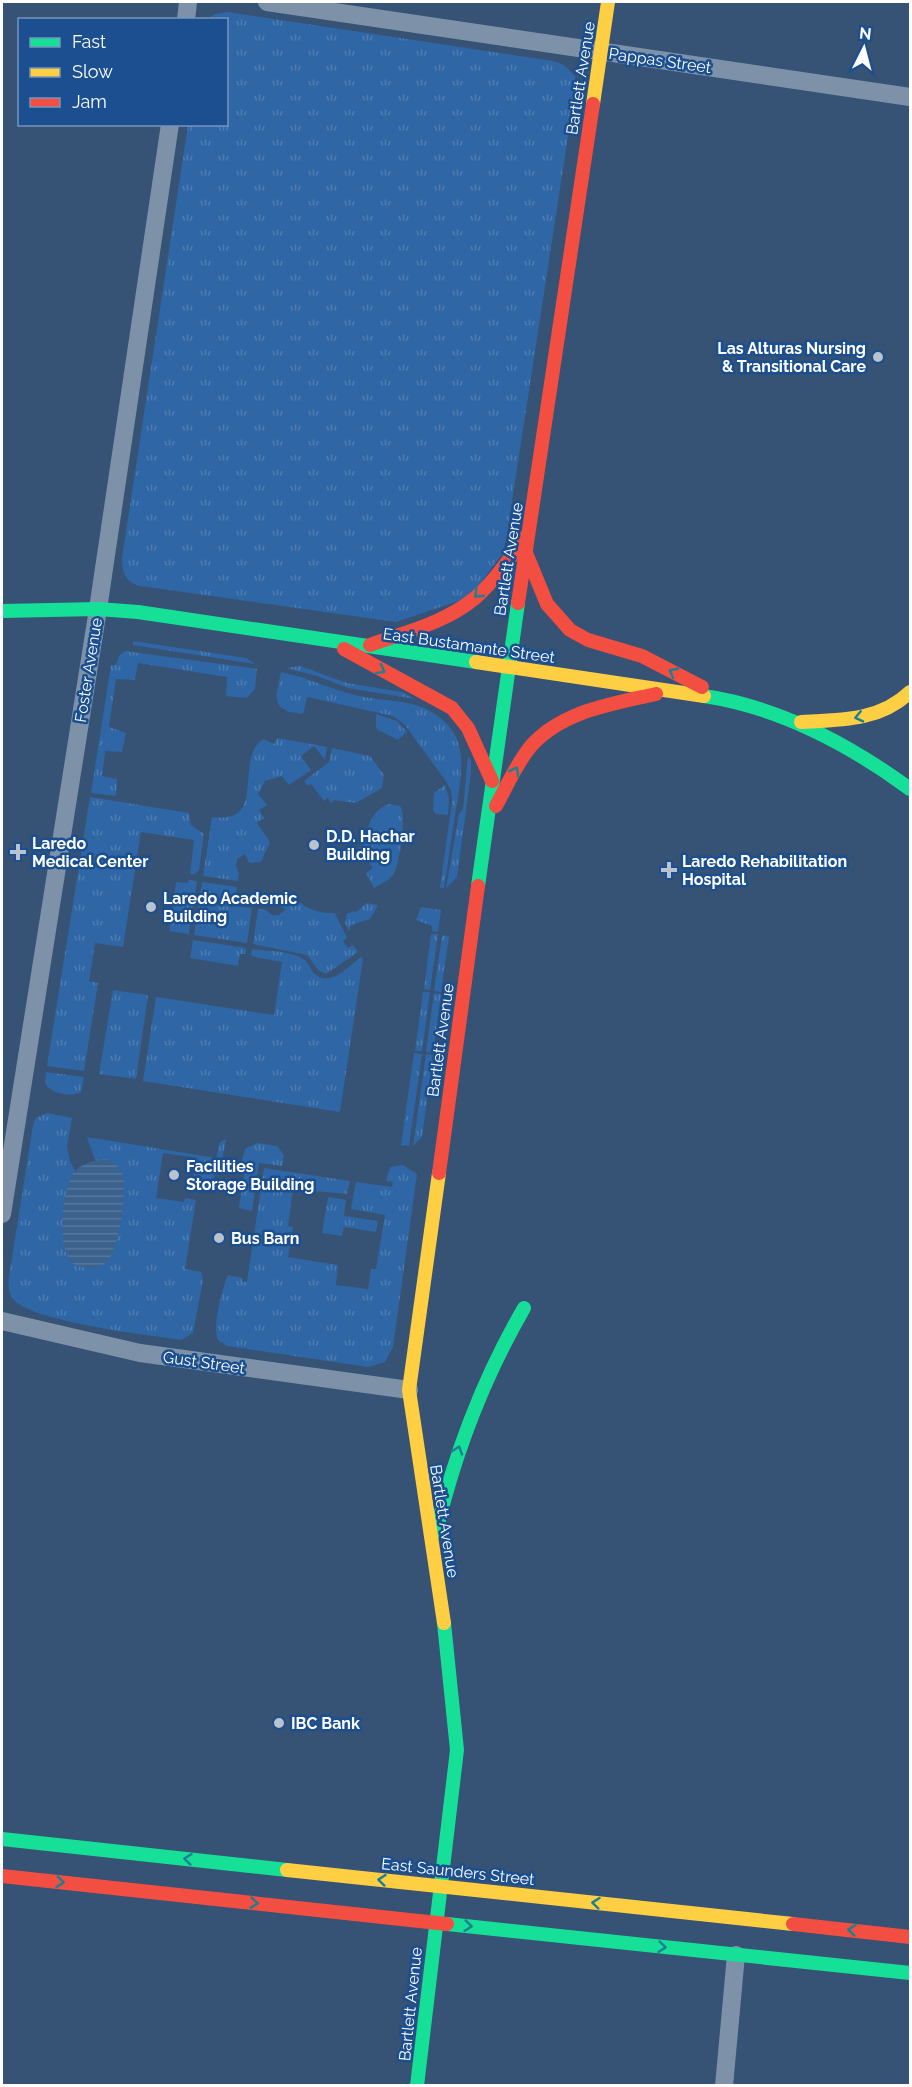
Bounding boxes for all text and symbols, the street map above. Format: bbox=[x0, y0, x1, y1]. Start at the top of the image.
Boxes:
legend bbox=[18, 18, 228, 126]
north arrow bbox=[834, 18, 894, 78]
street label: Bartlett Avenue bbox=[562, 20, 599, 136]
text: N bbox=[858, 23, 873, 44]
text: Fast bbox=[72, 31, 106, 52]
street label: Pappas Street bbox=[608, 44, 713, 77]
text: Slow bbox=[72, 61, 113, 82]
text: Jam bbox=[72, 91, 107, 112]
place label: Las Alturas Nursing & Transitional Care bbox=[717, 339, 866, 376]
marker: Las Alturas Nursing & Transitional Care bbox=[871, 350, 885, 364]
street label: Bartlett Avenue bbox=[490, 501, 527, 617]
one-way arrow bbox=[475, 587, 486, 598]
street label: Foster Avenue bbox=[71, 616, 106, 724]
street label: East Bustamante Street bbox=[382, 624, 557, 667]
one-way arrow bbox=[374, 662, 385, 674]
one-way arrow bbox=[668, 668, 679, 679]
one-way arrow bbox=[854, 710, 864, 723]
one-way arrow bbox=[507, 767, 519, 777]
place label: D.D. Hachar Building bbox=[326, 827, 415, 864]
place label: Laredo Medical Center bbox=[32, 834, 148, 871]
marker: D.D. Hachar Building bbox=[307, 838, 321, 852]
marker: Laredo Medical Center bbox=[9, 843, 27, 861]
place label: Laredo Rehabilitation Hospital bbox=[682, 852, 847, 889]
marker: Laredo Rehabilitation Hospital bbox=[660, 861, 678, 879]
place label: Laredo Academic Building bbox=[163, 889, 297, 926]
marker: Laredo Academic Building bbox=[144, 900, 158, 914]
street label: Bartlett Avenue bbox=[423, 982, 458, 1098]
place label: Facilities Storage Building bbox=[186, 1157, 314, 1194]
marker: Facilities Storage Building bbox=[167, 1168, 181, 1182]
place label: Bus Barn bbox=[231, 1229, 299, 1248]
marker: Bus Barn bbox=[212, 1231, 226, 1245]
street label: Gust Street bbox=[162, 1347, 247, 1378]
one-way arrow bbox=[451, 1445, 463, 1456]
street label: Bartlett Avenue bbox=[426, 1463, 463, 1579]
place label: IBC Bank bbox=[291, 1714, 360, 1733]
marker: IBC Bank bbox=[272, 1716, 286, 1730]
one-way arrow bbox=[183, 1853, 192, 1866]
street label: East Saunders Street bbox=[380, 1854, 536, 1889]
one-way arrow bbox=[377, 1874, 386, 1886]
one-way arrow bbox=[55, 1875, 64, 1888]
one-way arrow bbox=[249, 1896, 258, 1908]
one-way arrow bbox=[591, 1897, 600, 1909]
one-way arrow bbox=[464, 1919, 473, 1932]
one-way arrow bbox=[848, 1925, 857, 1937]
one-way arrow bbox=[658, 1940, 667, 1953]
street label: Bartlett Avenue bbox=[395, 1946, 426, 2062]

